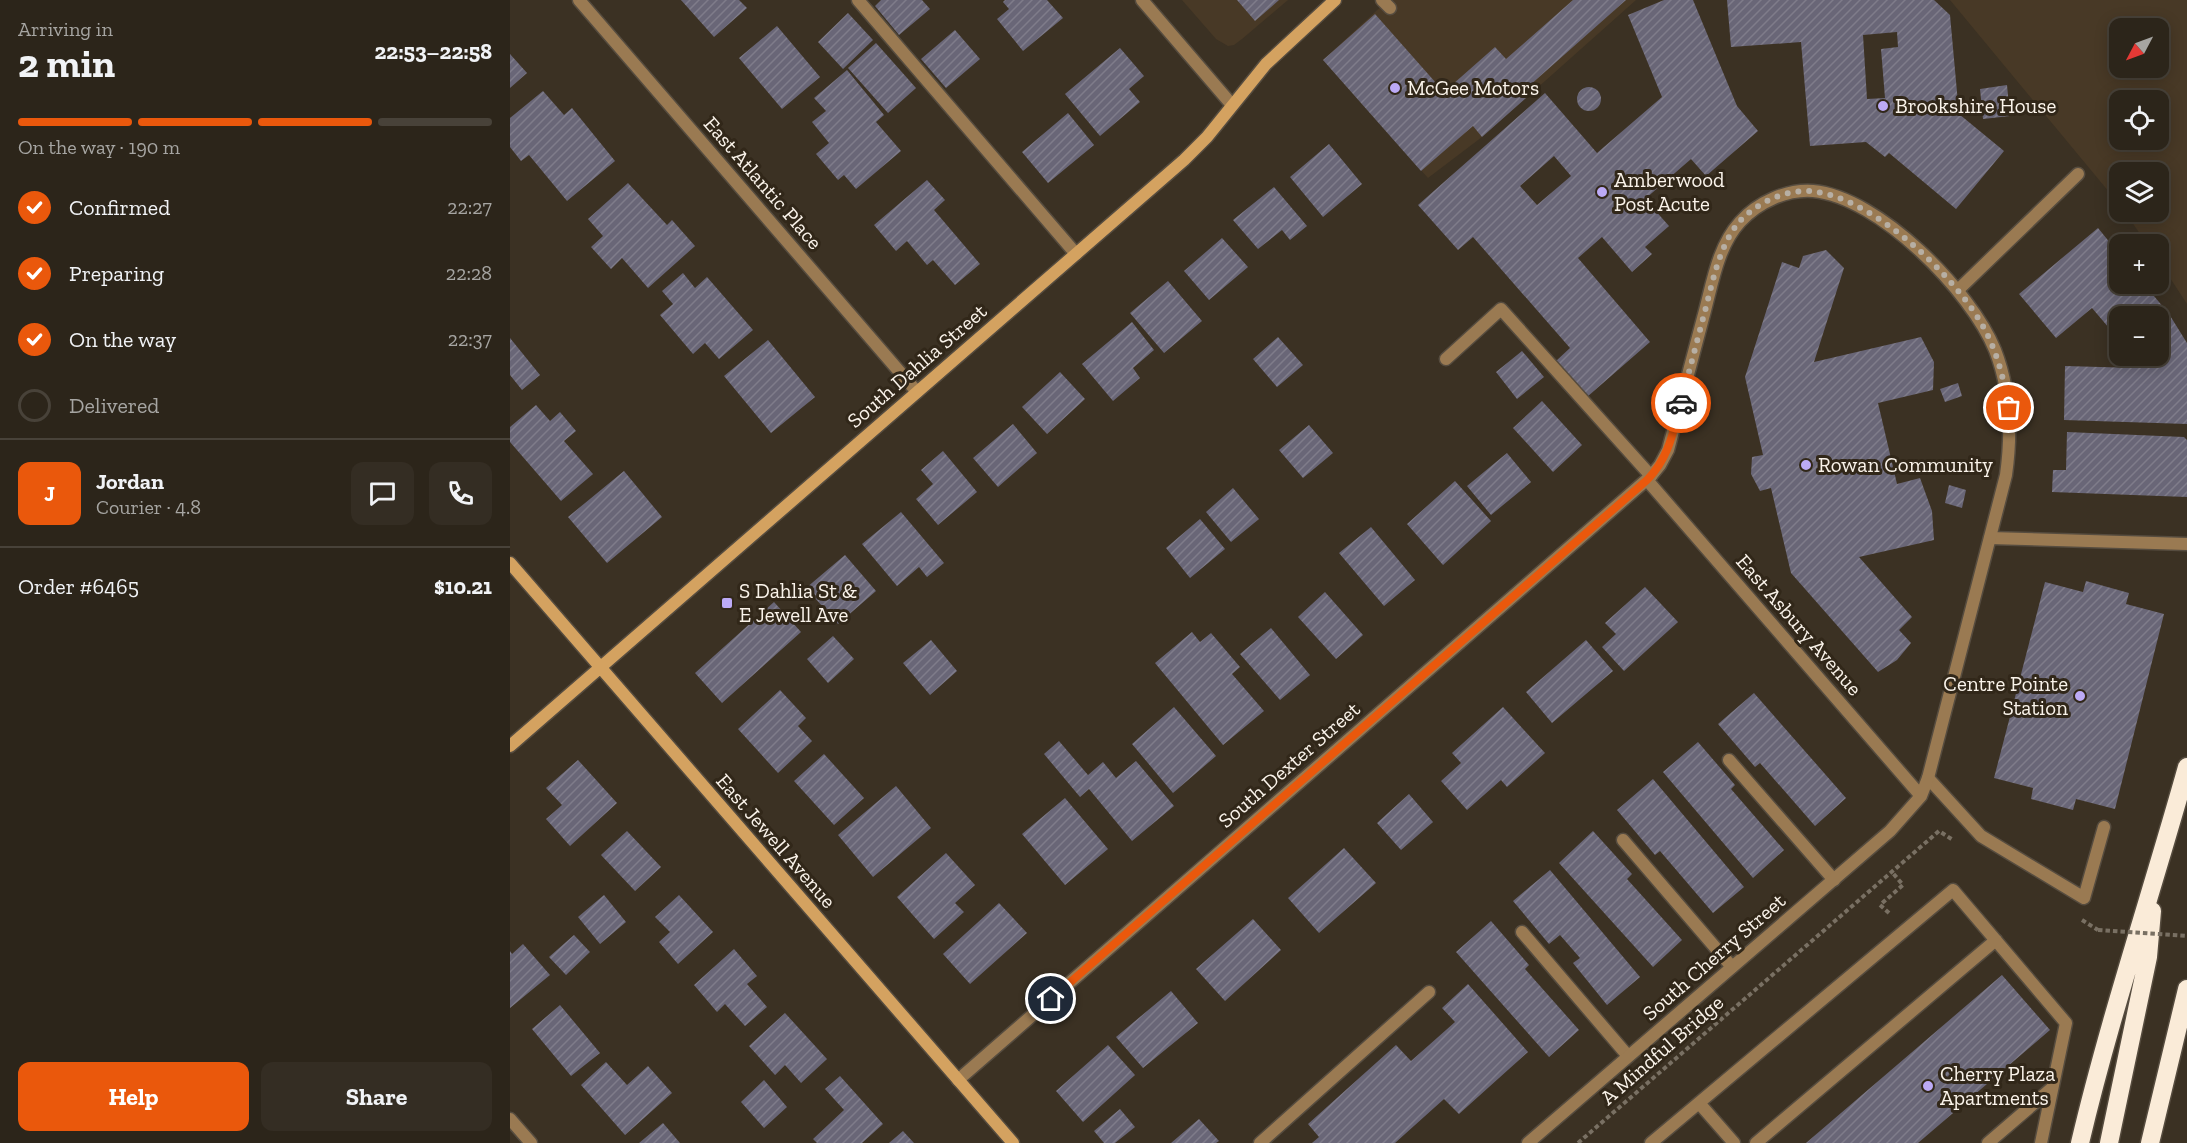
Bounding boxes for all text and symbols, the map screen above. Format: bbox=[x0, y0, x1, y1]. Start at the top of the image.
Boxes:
text: Arriving in bbox=[18, 17, 113, 41]
north arrow bbox=[2109, 18, 2169, 78]
map controls bbox=[2109, 18, 2169, 366]
text: 22:53–22:58 bbox=[375, 38, 492, 65]
text: 2 min bbox=[18, 40, 115, 87]
place label: McGee Motors bbox=[1407, 75, 1539, 100]
marker: McGee Motors bbox=[1388, 81, 1402, 95]
button: locate bbox=[2109, 90, 2169, 150]
place label: Brookshire House bbox=[1895, 93, 2056, 118]
marker: Brookshire House bbox=[1876, 99, 1890, 113]
street label: East Atlantic Place bbox=[699, 111, 828, 254]
text: On the way · 190 m bbox=[18, 135, 180, 159]
button: layers bbox=[2109, 162, 2169, 222]
place label: Amberwood Post Acute bbox=[1614, 167, 1725, 216]
marker: Amberwood Post Acute bbox=[1595, 185, 1609, 199]
icon: check bbox=[18, 191, 51, 224]
text: Confirmed bbox=[69, 194, 170, 221]
text: 22:27 bbox=[447, 195, 492, 219]
button: + bbox=[2109, 234, 2169, 294]
icon: check bbox=[18, 257, 51, 290]
text: Preparing bbox=[69, 260, 164, 287]
text: 22:28 bbox=[446, 261, 492, 285]
street label: South Dahlia Street bbox=[842, 298, 992, 433]
button: − bbox=[2109, 306, 2169, 366]
icon: check bbox=[18, 323, 51, 356]
text: On the way bbox=[69, 326, 176, 353]
text: 22:37 bbox=[448, 327, 492, 351]
courier bbox=[1651, 373, 1711, 433]
pin bbox=[1983, 382, 2034, 433]
icon: car bbox=[1665, 387, 1698, 420]
icon: bag bbox=[1992, 391, 2025, 424]
text: Delivered bbox=[69, 392, 159, 419]
place label: Rowan Community bbox=[1818, 452, 1993, 477]
marker: Rowan Community bbox=[1799, 458, 1813, 472]
button: chat bbox=[351, 462, 414, 525]
button: phone bbox=[429, 462, 492, 525]
text: Jordan bbox=[96, 468, 164, 495]
text: J bbox=[44, 480, 55, 507]
text: Courier · 4.8 bbox=[96, 495, 201, 519]
street label: East Asbury Avenue bbox=[1731, 549, 1868, 701]
text: Order #6465 bbox=[18, 573, 139, 600]
text: $10.21 bbox=[434, 573, 492, 600]
place label: S Dahlia St & E Jewell Ave bbox=[739, 578, 857, 627]
marker: S Dahlia St & E Jewell Ave bbox=[720, 596, 734, 610]
place label: Centre Pointe Station bbox=[1943, 671, 2068, 720]
marker: Centre Pointe Station bbox=[2073, 689, 2087, 703]
street label: South Dexter Street bbox=[1213, 696, 1365, 833]
street label: East Jewell Avenue bbox=[711, 768, 842, 913]
street label: South Cherry Street bbox=[1637, 888, 1790, 1025]
pin bbox=[1025, 973, 1076, 1024]
icon: home bbox=[1034, 982, 1067, 1015]
street label: A Mindful Bridge bbox=[1595, 989, 1728, 1110]
place label: Cherry Plaza Apartments bbox=[1940, 1061, 2056, 1110]
button: Help bbox=[18, 1062, 249, 1131]
button: Share bbox=[261, 1062, 492, 1131]
marker: Cherry Plaza Apartments bbox=[1921, 1079, 1935, 1093]

